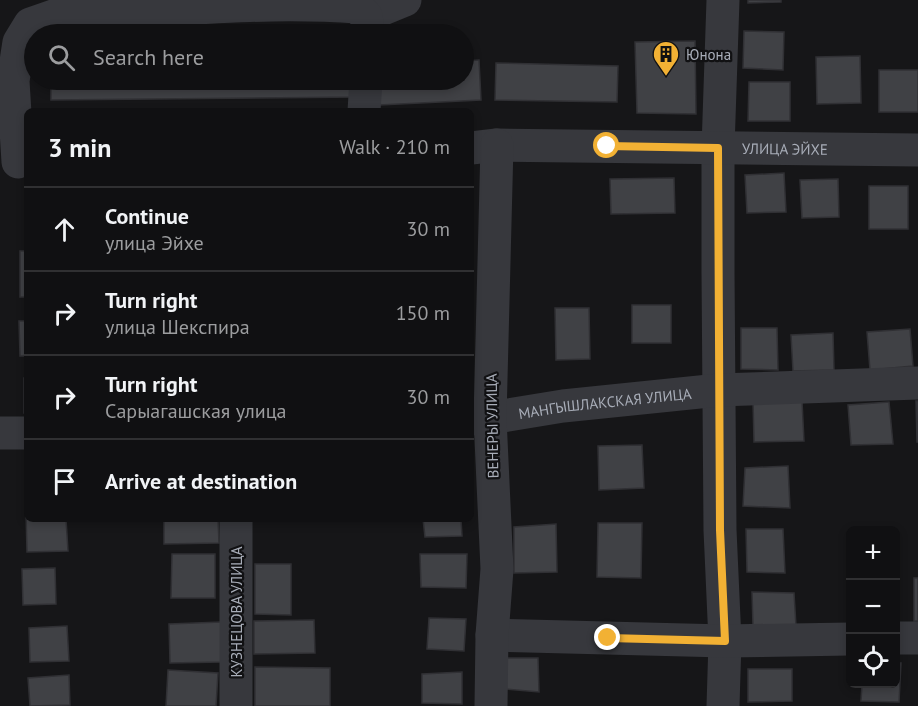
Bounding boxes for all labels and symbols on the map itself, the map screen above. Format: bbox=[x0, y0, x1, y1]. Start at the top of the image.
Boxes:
building icon: Юнона bbox=[651, 39, 681, 77]
place label: Юнона bbox=[686, 45, 731, 64]
route start bbox=[593, 132, 619, 158]
street label: УЛИЦА ЭЙХЕ bbox=[742, 138, 828, 158]
street label: ВЕНЕРЫ УЛИЦА bbox=[482, 373, 502, 479]
street label: МАНГЫШЛАКСКАЯ УЛИЦА bbox=[517, 383, 693, 423]
street label: КУЗНЕЦОВА УЛИЦА bbox=[227, 546, 246, 677]
route end bbox=[594, 624, 620, 650]

